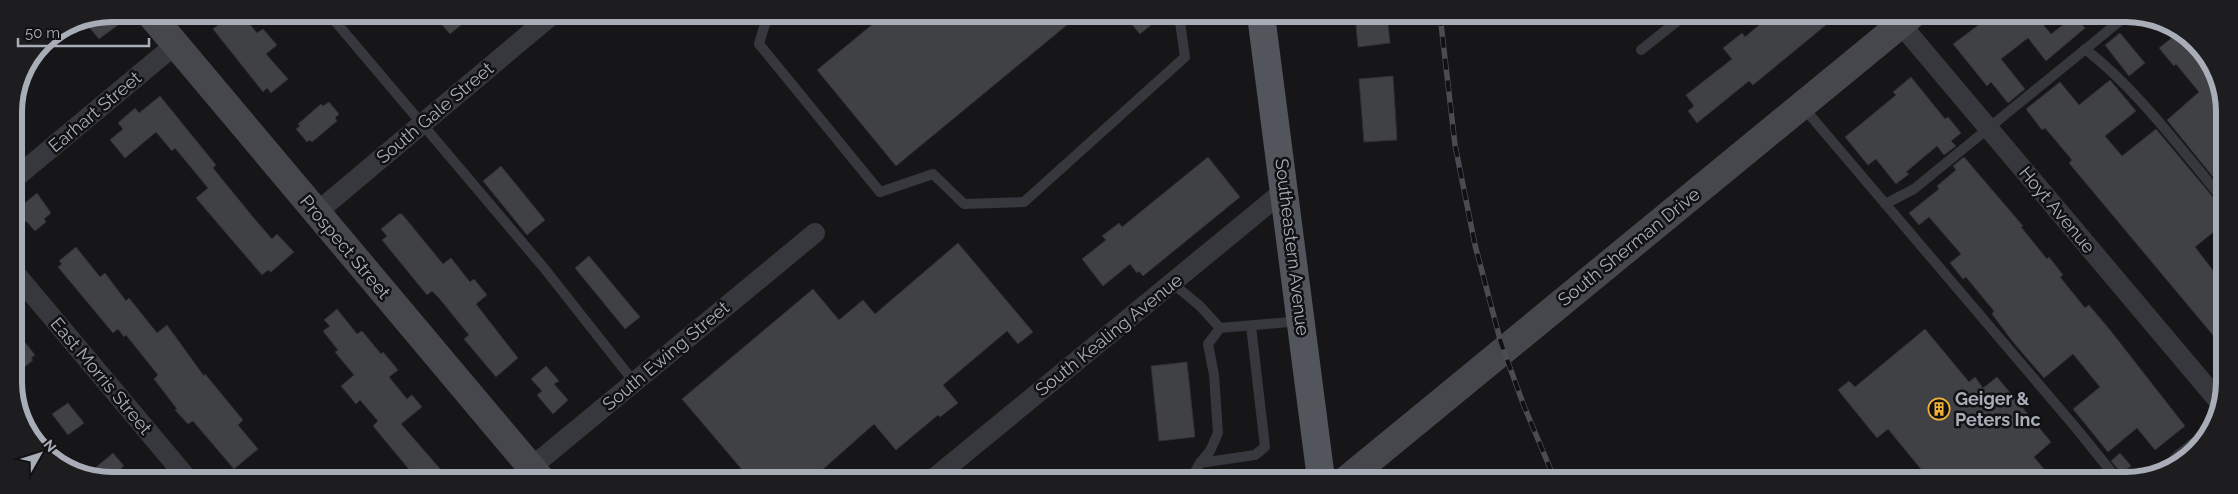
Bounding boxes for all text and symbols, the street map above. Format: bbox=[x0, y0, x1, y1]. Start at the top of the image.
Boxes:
scale bar bbox=[18, 15, 149, 47]
text: 50 m bbox=[25, 24, 60, 42]
street label: South Gale Street bbox=[372, 58, 497, 168]
street label: Earhart Street bbox=[44, 67, 145, 156]
street label: Southeastern Avenue bbox=[1271, 157, 1314, 337]
street label: Hoyt Avenue bbox=[2015, 162, 2100, 258]
street label: South Sherman Drive bbox=[1554, 183, 1704, 310]
street label: Prospect Street bbox=[296, 191, 395, 303]
street label: South Kealing Avenue bbox=[1031, 269, 1187, 400]
street label: South Ewing Street bbox=[598, 297, 733, 415]
street label: East Morris Street bbox=[46, 313, 156, 438]
place label: Geiger & Peters Inc bbox=[1955, 388, 2041, 430]
building icon: Geiger & Peters Inc bbox=[1927, 397, 1951, 421]
north arrow bbox=[15, 429, 65, 479]
text: N bbox=[41, 437, 60, 455]

